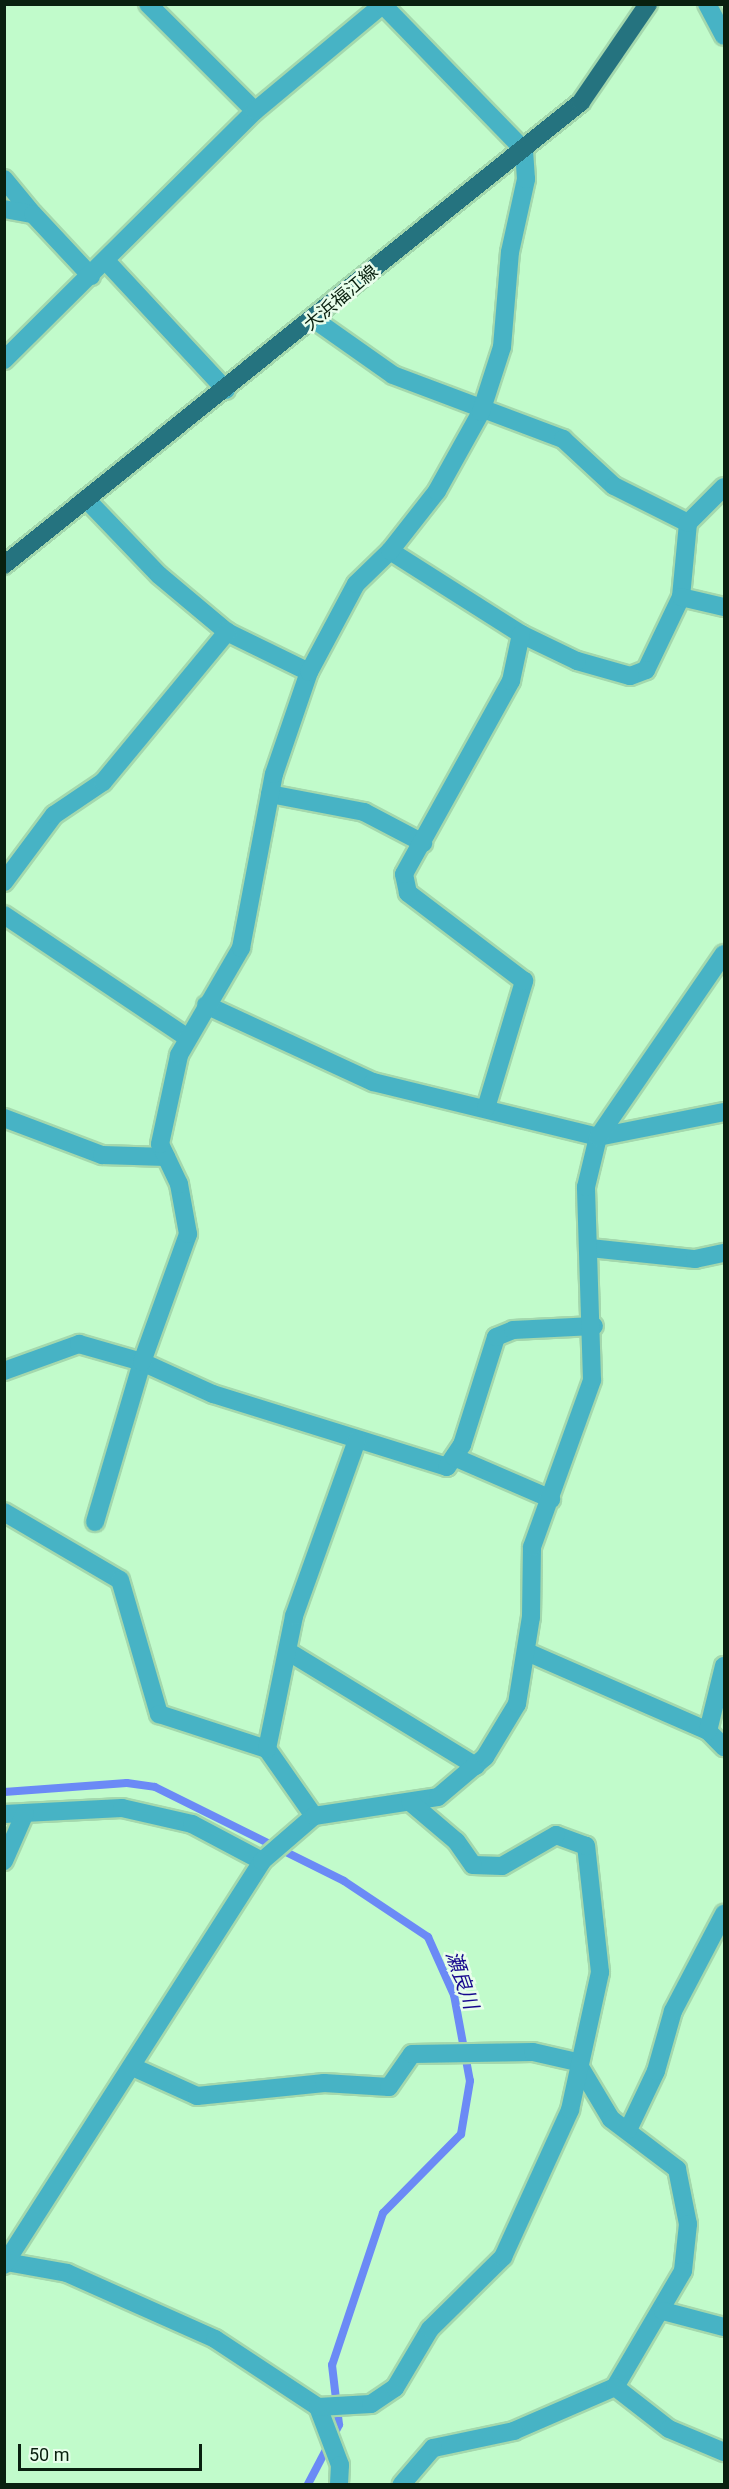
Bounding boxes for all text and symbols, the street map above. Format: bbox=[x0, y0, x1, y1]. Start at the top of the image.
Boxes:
street label: 大浜福江線 bbox=[300, 261, 382, 335]
water label: 瀬良川 bbox=[441, 1948, 483, 2012]
scale bar bbox=[21, 2432, 206, 2470]
text: 50 m bbox=[29, 2444, 69, 2465]

